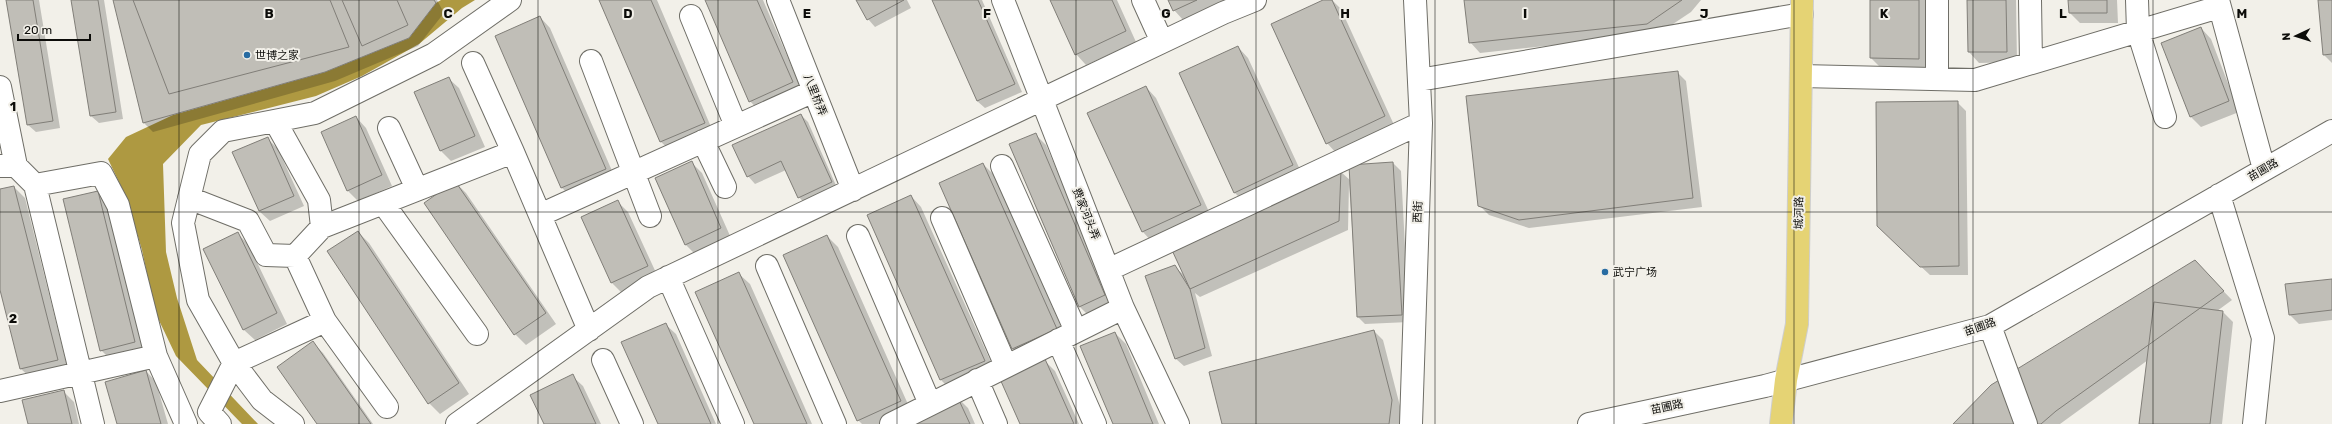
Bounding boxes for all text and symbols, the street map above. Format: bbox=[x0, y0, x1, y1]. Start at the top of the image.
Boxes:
text: B bbox=[264, 6, 274, 21]
text: C bbox=[443, 6, 453, 21]
text: D bbox=[623, 6, 633, 21]
text: E bbox=[803, 6, 811, 21]
text: F bbox=[983, 6, 991, 21]
text: G bbox=[1161, 6, 1171, 21]
text: H bbox=[1340, 6, 1350, 21]
text: I bbox=[1523, 6, 1527, 21]
text: J bbox=[1700, 6, 1708, 21]
text: K bbox=[1880, 6, 1889, 21]
text: L bbox=[2059, 6, 2067, 21]
text: M bbox=[2237, 6, 2247, 21]
scale bar bbox=[18, 16, 90, 42]
north arrow bbox=[2276, 16, 2316, 56]
text: 20 m bbox=[24, 23, 52, 37]
text: N bbox=[2280, 32, 2293, 41]
place label: 世博之家 bbox=[255, 49, 299, 62]
marker: 世博之家 bbox=[242, 50, 252, 60]
street label: 八里桥弄 bbox=[801, 72, 829, 118]
text: 1 bbox=[10, 99, 16, 114]
street label: 苗圃路 bbox=[2245, 156, 2281, 184]
street label: 费家河头弄 bbox=[1070, 186, 1102, 242]
street label: 城河路 bbox=[1792, 196, 1806, 230]
street label: 西街 bbox=[1411, 201, 1425, 223]
place label: 武宁广场 bbox=[1613, 266, 1657, 279]
marker: 武宁广场 bbox=[1600, 267, 1610, 277]
text: 2 bbox=[9, 311, 17, 326]
street label: 苗圃路 bbox=[1962, 315, 1998, 339]
street label: 苗圃路 bbox=[1650, 397, 1684, 417]

